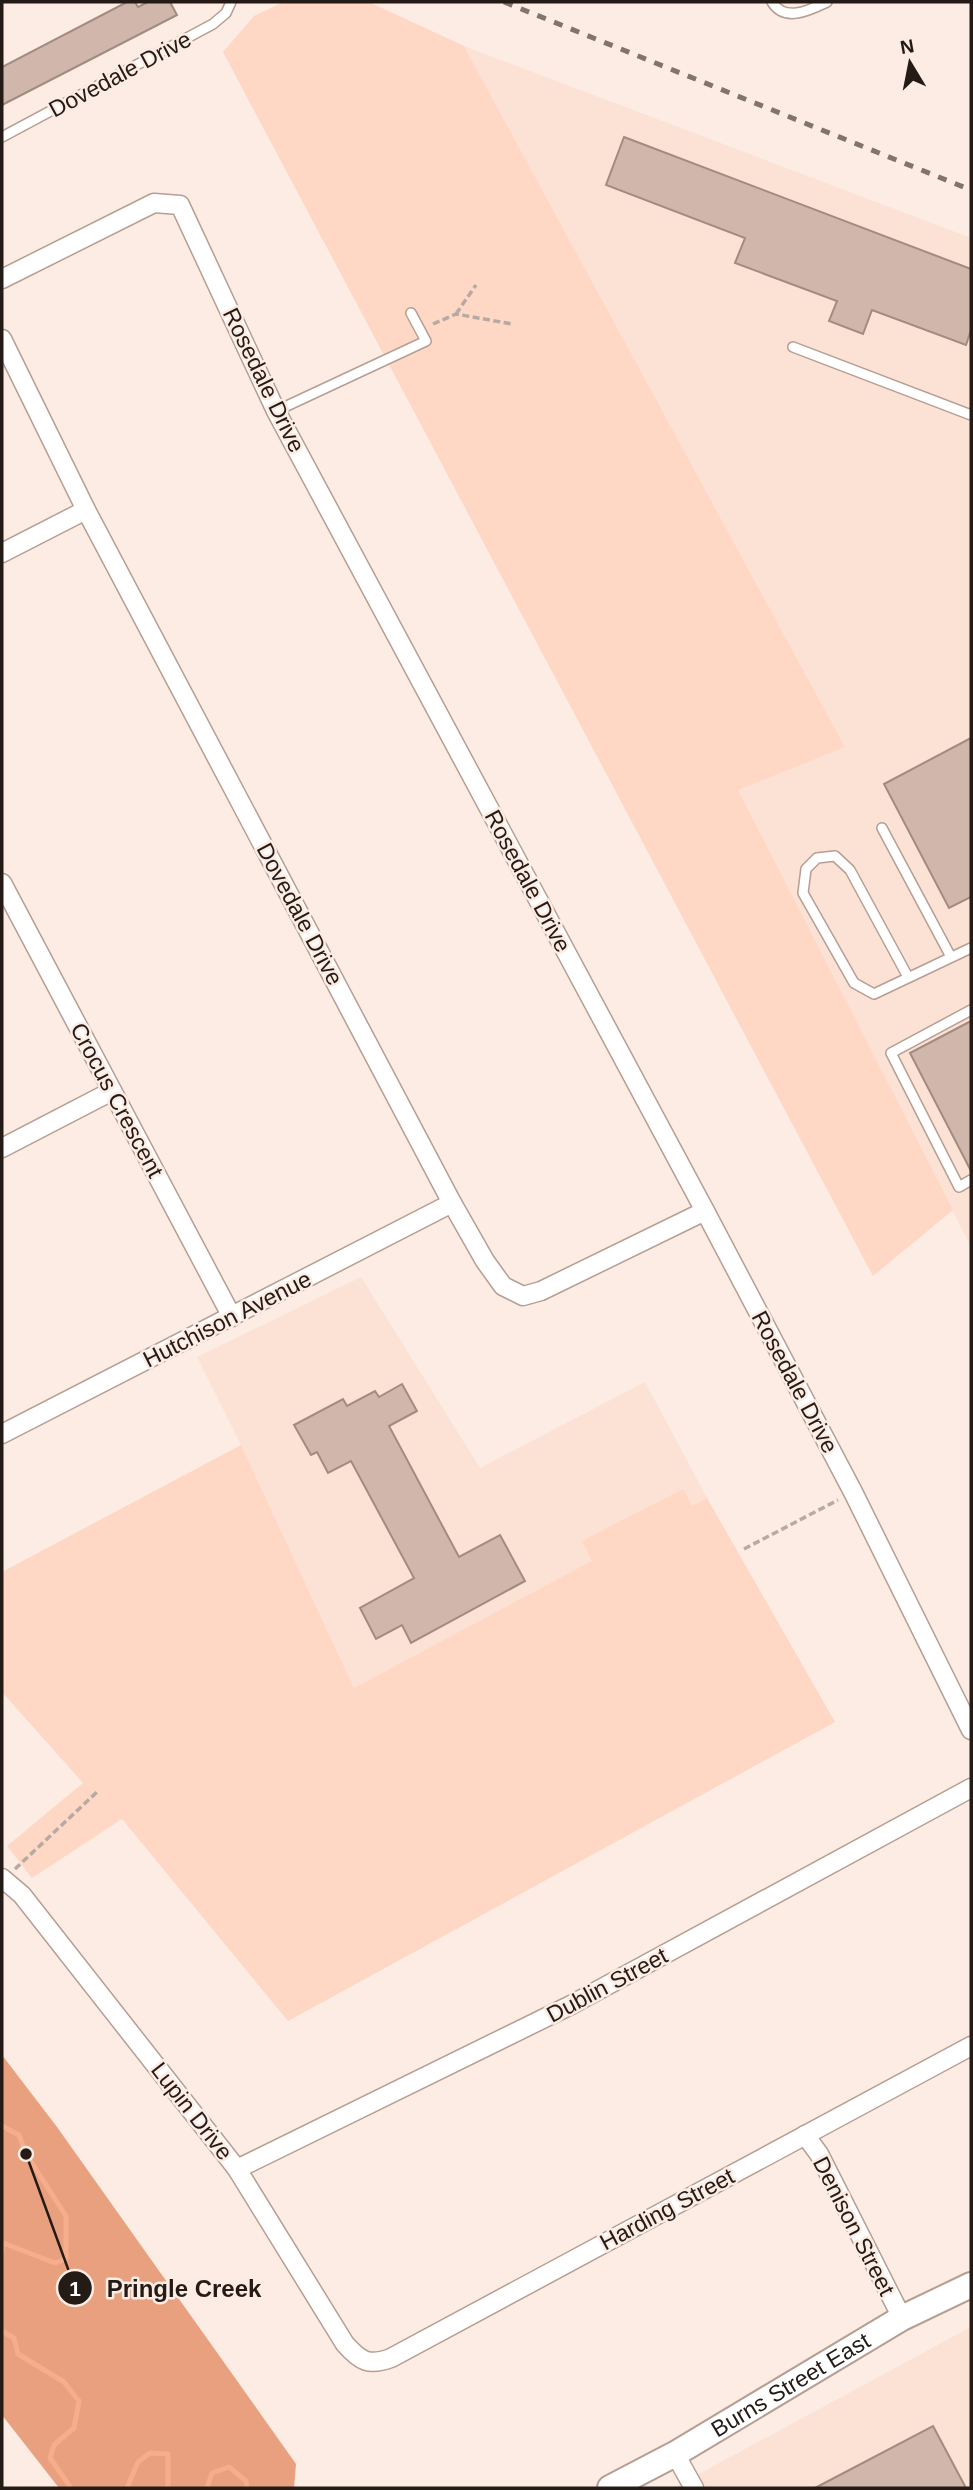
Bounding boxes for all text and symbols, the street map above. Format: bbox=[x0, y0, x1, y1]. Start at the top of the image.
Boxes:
street label: Dovedale Drive bbox=[44, 26, 196, 122]
north arrow bbox=[875, 28, 945, 98]
text: N bbox=[899, 35, 916, 58]
street label: Rosedale Drive bbox=[218, 304, 310, 456]
street label: Rosedale Drive bbox=[480, 805, 576, 957]
street label: Dovedale Drive bbox=[252, 838, 348, 990]
street label: Crocus Crescent bbox=[65, 1018, 169, 1182]
street label: Hutchison Avenue bbox=[139, 1265, 315, 1373]
street label: Rosedale Drive bbox=[747, 1306, 843, 1458]
street label: Dublin Street bbox=[542, 1942, 672, 2028]
street label: Lupin Drive bbox=[146, 2057, 238, 2165]
street label: Denison Street bbox=[808, 2152, 900, 2300]
street label: Harding Street bbox=[595, 2162, 739, 2255]
callout: Pringle Creek bbox=[58, 2266, 275, 2311]
text: Pringle Creek bbox=[107, 2275, 262, 2302]
text: 1 bbox=[69, 2277, 81, 2300]
street label: Burns Street East bbox=[706, 2327, 875, 2442]

